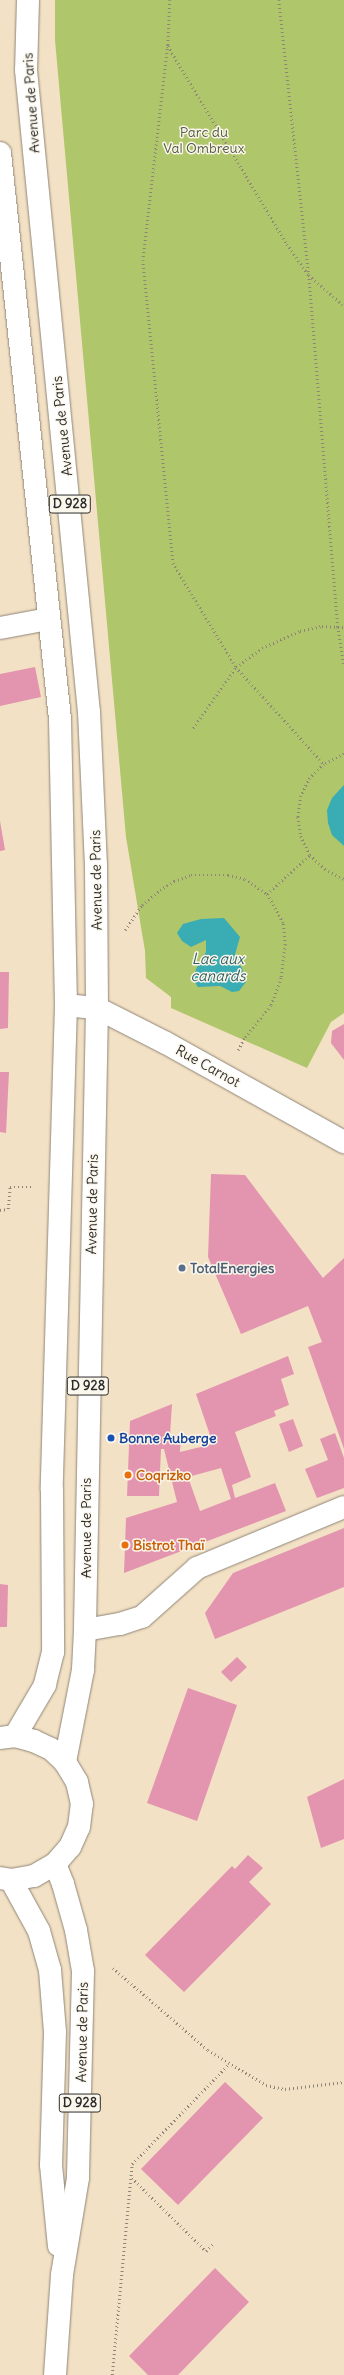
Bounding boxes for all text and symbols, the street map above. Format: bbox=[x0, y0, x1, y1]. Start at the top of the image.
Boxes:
street label: Avenue de Paris bbox=[19, 52, 43, 154]
park label: Parc du Val Ombreux bbox=[163, 124, 245, 156]
street label: Avenue de Paris bbox=[48, 375, 76, 477]
road number: D 928 bbox=[48, 493, 92, 515]
street label: Avenue de Paris bbox=[87, 830, 105, 930]
water label: Lac aux canards bbox=[191, 949, 245, 984]
street label: Rue Carnot bbox=[173, 1041, 243, 1091]
street label: Avenue de Paris bbox=[83, 1154, 101, 1254]
place label: TotalEnergies bbox=[190, 1260, 274, 1276]
marker: TotalEnergies bbox=[177, 1263, 187, 1273]
road number: D 928 bbox=[66, 1375, 110, 1397]
place label: Bonne Auberge bbox=[119, 1430, 216, 1446]
marker: Bonne Auberge bbox=[106, 1433, 116, 1443]
place label: Coqrizko bbox=[136, 1467, 191, 1483]
marker: Coqrizko bbox=[123, 1470, 133, 1480]
street label: Avenue de Paris bbox=[78, 1478, 94, 1578]
place label: Bistrot Thaï bbox=[133, 1537, 204, 1553]
marker: Bistrot Thaï bbox=[120, 1540, 130, 1550]
street label: Avenue de Paris bbox=[73, 1982, 91, 2082]
road number: D 928 bbox=[58, 2092, 102, 2114]

